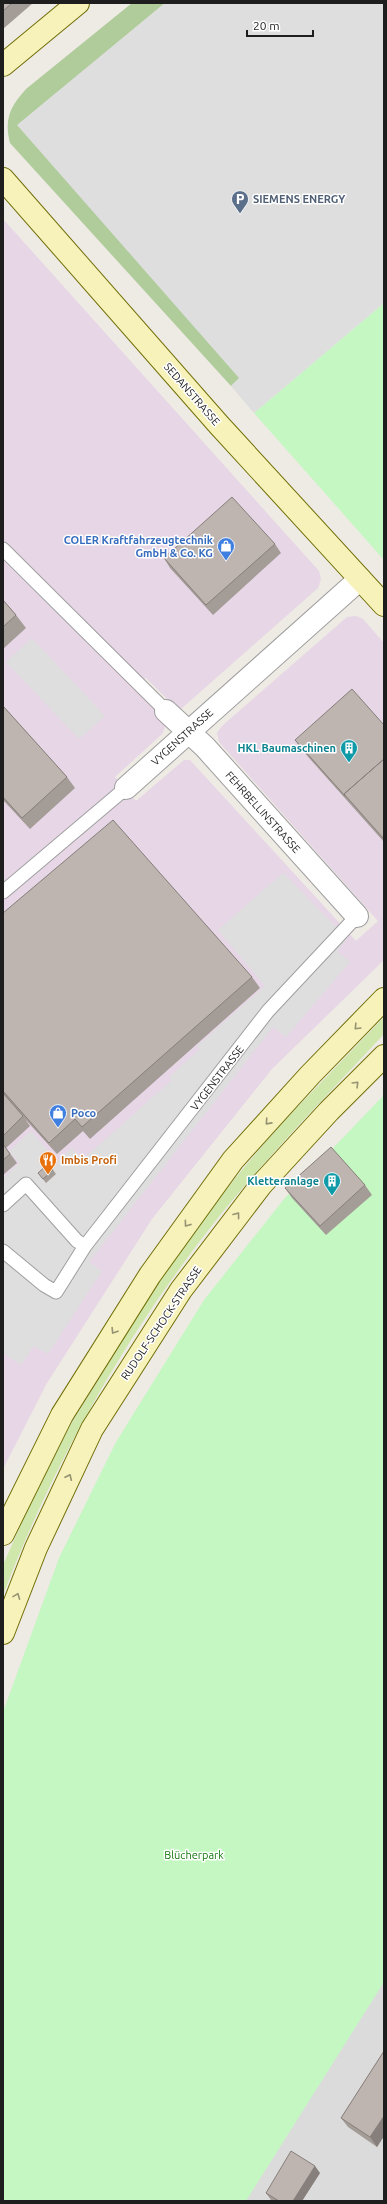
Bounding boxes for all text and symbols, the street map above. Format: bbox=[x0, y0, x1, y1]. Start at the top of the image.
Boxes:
scale bar bbox=[247, 12, 313, 38]
text: 20 m bbox=[253, 19, 280, 32]
parking icon: SIEMENS ENERGY bbox=[230, 189, 250, 214]
place label: SIEMENS ENERGY bbox=[253, 193, 345, 205]
street label: SEDANSTRASSE bbox=[162, 360, 222, 428]
place label: COLER Kraftfahrzeugtechnik GmbH & Co. KG bbox=[64, 534, 214, 559]
shop icon: COLER Kraftfahrzeugtechnik GmbH & Co. KG bbox=[216, 536, 236, 561]
street label: VYGENSTRASSE bbox=[149, 706, 215, 768]
building icon: HKL Baumaschinen bbox=[339, 738, 359, 763]
place label: HKL Baumaschinen bbox=[238, 742, 336, 754]
street label: FEHRBELLINSTRASSE bbox=[223, 769, 303, 855]
one-way arrow bbox=[354, 1022, 362, 1030]
street label: VYGENSTRASSE bbox=[188, 1043, 246, 1113]
one-way arrow bbox=[351, 1081, 359, 1088]
shop icon: Poco bbox=[48, 1103, 68, 1128]
place label: Poco bbox=[71, 1107, 97, 1119]
one-way arrow bbox=[265, 1117, 272, 1125]
restaurant icon: Imbis Profi bbox=[38, 1150, 58, 1175]
place label: Imbis Profi bbox=[61, 1154, 117, 1166]
building icon: Kletteranlage bbox=[322, 1171, 342, 1196]
place label: Kletteranlage bbox=[247, 1175, 319, 1187]
one-way arrow bbox=[233, 1213, 240, 1220]
one-way arrow bbox=[185, 1219, 192, 1226]
street label: RUDOLF-SCHOCK-STRASSE bbox=[118, 1264, 204, 1382]
one-way arrow bbox=[112, 1327, 119, 1334]
one-way arrow bbox=[64, 1474, 72, 1482]
one-way arrow bbox=[13, 1593, 21, 1600]
park label: Blücherpark bbox=[164, 1849, 224, 1861]

